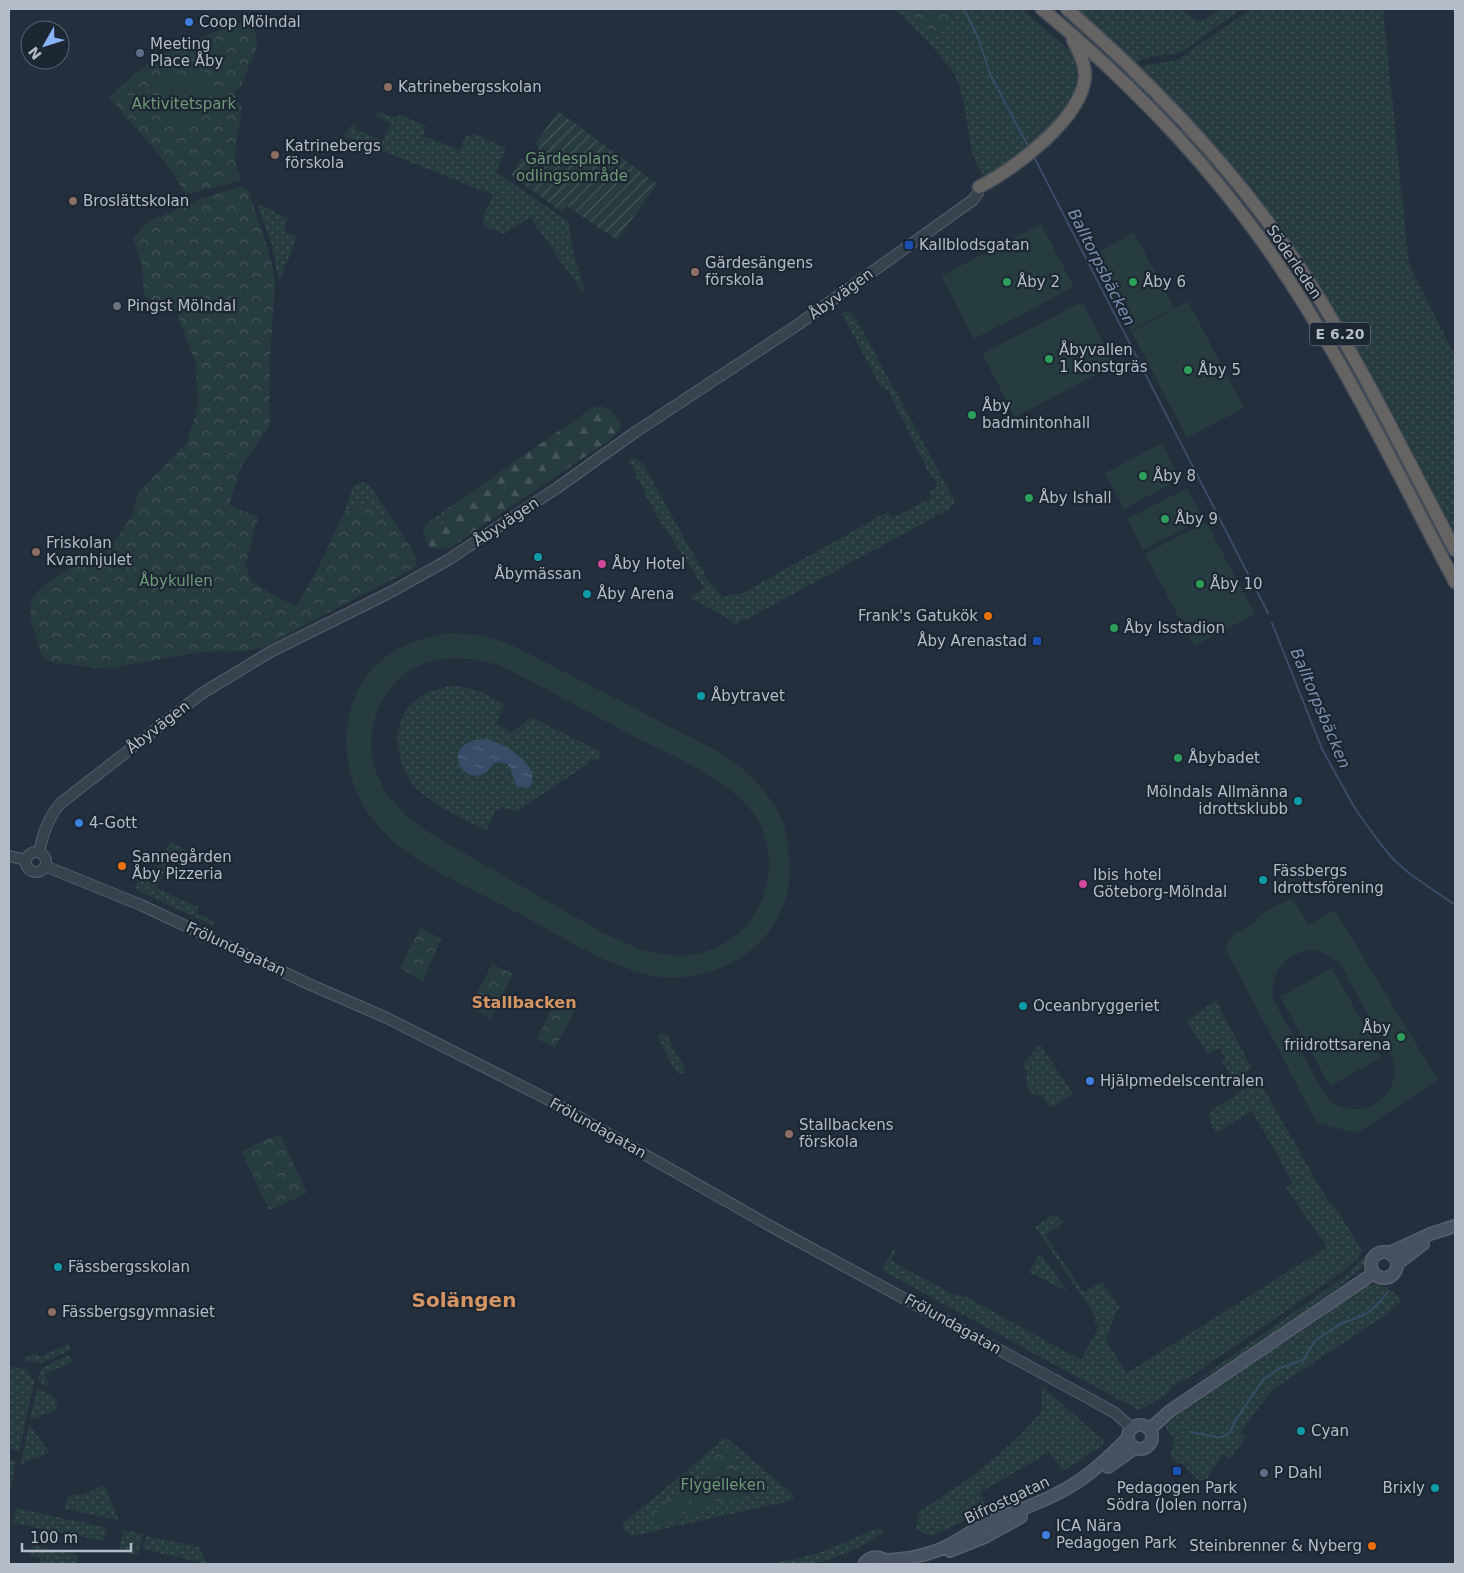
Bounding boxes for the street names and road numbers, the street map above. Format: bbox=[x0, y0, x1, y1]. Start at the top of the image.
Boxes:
street label: Söderleden bbox=[1263, 222, 1325, 302]
street label: Åbyvägen bbox=[805, 264, 877, 323]
road number: E 6.20 bbox=[1310, 322, 1370, 346]
street label: Åbyvägen bbox=[469, 493, 542, 550]
street label: Åbyvägen bbox=[122, 696, 193, 757]
street label: Frölundagatan bbox=[183, 918, 289, 980]
street label: Frölundagatan bbox=[547, 1094, 649, 1162]
street label: Frölundagatan bbox=[902, 1290, 1004, 1358]
street label: Bifrostgatan bbox=[962, 1472, 1052, 1528]

